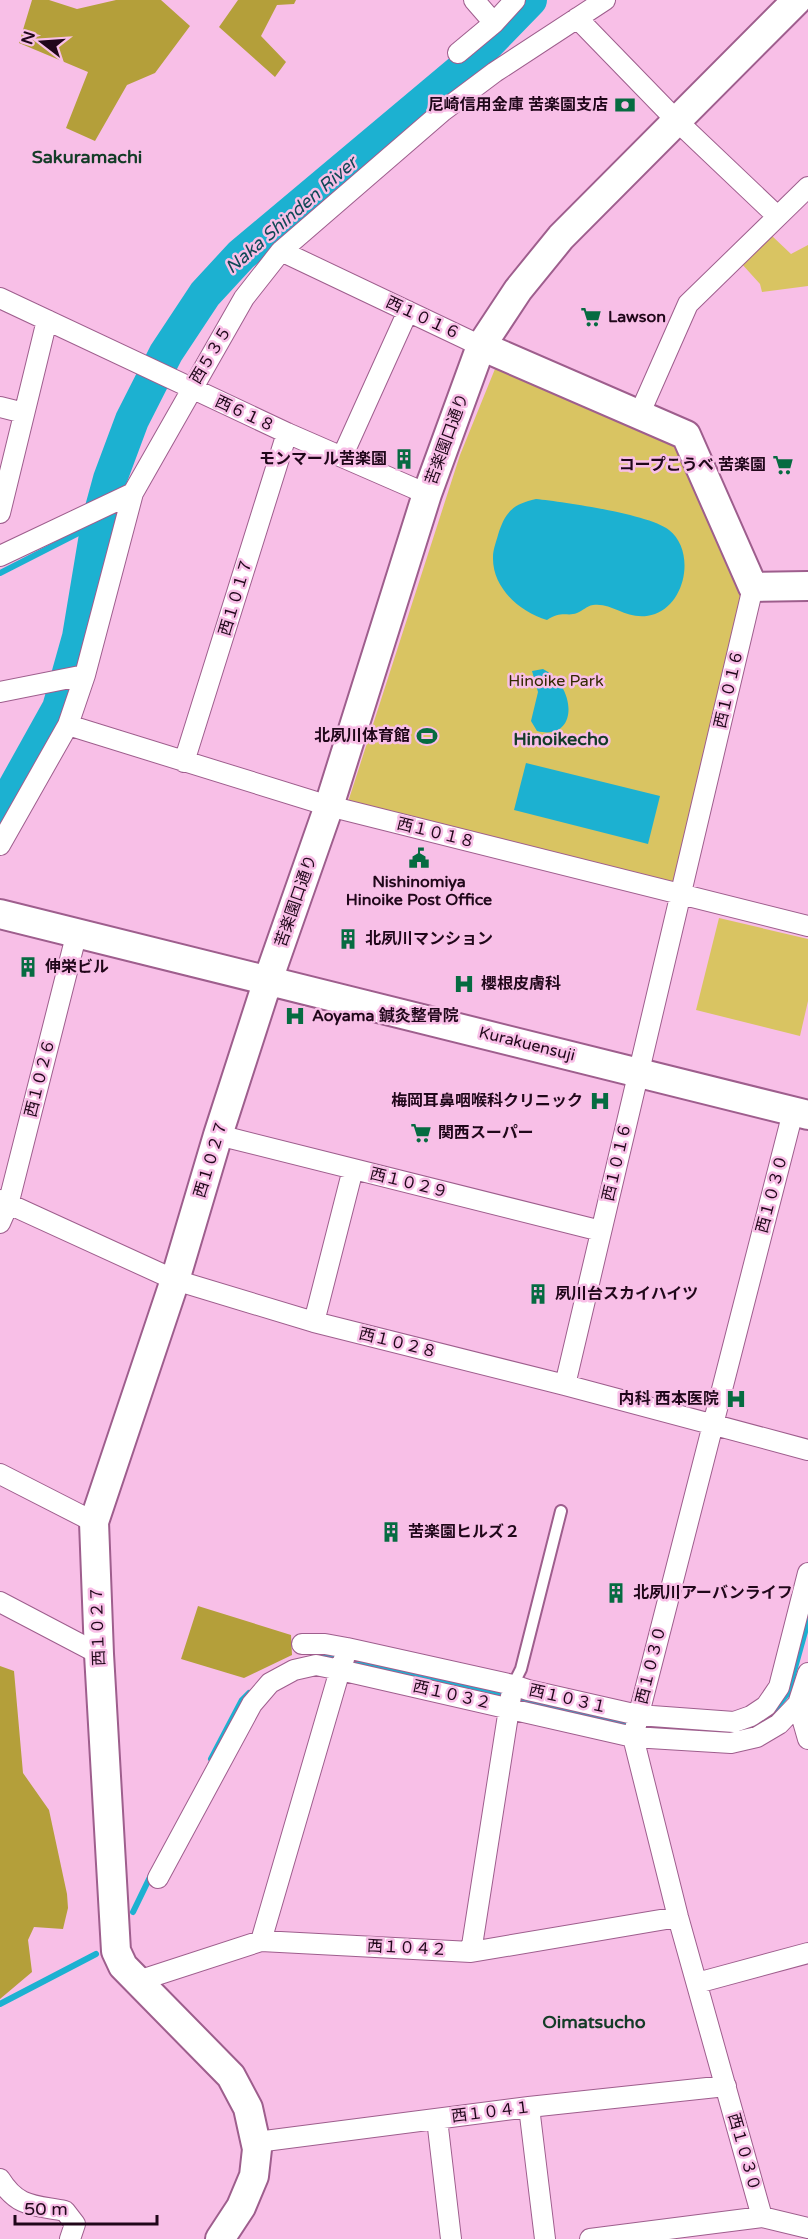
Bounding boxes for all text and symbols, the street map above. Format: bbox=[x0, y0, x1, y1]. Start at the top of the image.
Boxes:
north arrow bbox=[12, 12, 72, 72]
text: N bbox=[17, 29, 40, 47]
bank icon: 尼崎信用金庫 苦楽園支店 bbox=[613, 93, 637, 117]
place label: 尼崎信用金庫 苦楽園支店 bbox=[428, 95, 608, 115]
district label: Sakuramachi bbox=[32, 146, 142, 168]
water label: Naka Shinden River bbox=[221, 150, 363, 278]
street label: 西１０１６ bbox=[383, 292, 463, 344]
supermarket icon: Lawson bbox=[579, 305, 603, 329]
place label: Lawson bbox=[608, 307, 666, 327]
street label: 西５３５ bbox=[186, 322, 236, 388]
street label: 苦楽園口通り bbox=[421, 390, 473, 488]
street label: 西６１８ bbox=[212, 391, 278, 437]
building icon: モンマール苦楽園 bbox=[392, 447, 416, 471]
place label: モンマール苦楽園 bbox=[259, 449, 387, 469]
supermarket icon: コープこうべ 苦楽園 bbox=[771, 453, 795, 477]
place label: コープこうべ 苦楽園 bbox=[619, 455, 766, 475]
street label: 西１０１７ bbox=[215, 556, 257, 638]
street label: 西１０１６ bbox=[710, 648, 748, 730]
park label: Hinoike Park bbox=[508, 671, 604, 691]
sports icon: 北夙川体育館 bbox=[415, 724, 439, 748]
place label: 北夙川体育館 bbox=[314, 726, 410, 746]
district label: Hinoikecho bbox=[513, 728, 609, 750]
street label: 西１０１８ bbox=[395, 814, 477, 852]
public building icon: Nishinomiya Hinoike Post Office bbox=[407, 846, 431, 870]
street label: 苦楽園口通り bbox=[271, 852, 321, 950]
place label: Nishinomiya Hinoike Post Office bbox=[346, 872, 492, 910]
building icon: 北夙川マンション bbox=[336, 927, 360, 951]
place label: 北夙川マンション bbox=[365, 929, 493, 949]
building icon: 伸栄ビル bbox=[16, 955, 40, 979]
place label: 伸栄ビル bbox=[45, 957, 109, 977]
hospital icon: 櫻根皮膚科 bbox=[452, 972, 476, 996]
place label: 櫻根皮膚科 bbox=[481, 974, 561, 994]
hospital icon: Aoyama 鍼灸整骨院 bbox=[283, 1004, 307, 1028]
place label: Aoyama 鍼灸整骨院 bbox=[312, 1006, 459, 1026]
street label: Kurakuensuji bbox=[477, 1022, 577, 1066]
street label: 西１０２６ bbox=[21, 1037, 59, 1119]
hospital icon: 梅岡耳鼻咽喉科クリニック bbox=[588, 1089, 612, 1113]
place label: 梅岡耳鼻咽喉科クリニック bbox=[391, 1091, 583, 1111]
street label: 西１０２７ bbox=[190, 1118, 232, 1200]
supermarket icon: 関西スーパー bbox=[409, 1121, 433, 1145]
street label: 西１０１６ bbox=[598, 1121, 636, 1203]
place label: 関西スーパー bbox=[438, 1123, 534, 1143]
street label: 西１０３０ bbox=[752, 1153, 792, 1235]
street label: 西１０２９ bbox=[368, 1164, 450, 1202]
building icon: 夙川台スカイハイツ bbox=[526, 1282, 550, 1306]
place label: 夙川台スカイハイツ bbox=[555, 1284, 698, 1304]
street label: 西１０２８ bbox=[357, 1324, 439, 1362]
hospital icon: 内科 西本医院 bbox=[724, 1387, 748, 1411]
place label: 内科 西本医院 bbox=[619, 1389, 719, 1409]
building icon: 苦楽園ヒルズ２ bbox=[379, 1520, 403, 1544]
place label: 苦楽園ヒルズ２ bbox=[408, 1522, 520, 1542]
building icon: 北夙川アーバンライフ bbox=[604, 1581, 628, 1605]
place label: 北夙川アーバンライフ bbox=[633, 1583, 793, 1603]
street label: 西１０２７ bbox=[87, 1586, 109, 1666]
street label: 西１０３０ bbox=[632, 1624, 670, 1706]
street label: 西１０３２ bbox=[411, 1676, 493, 1714]
street label: 西１０３１ bbox=[527, 1680, 609, 1718]
street label: 西１０４２ bbox=[367, 1936, 447, 1960]
district label: Oimatsucho bbox=[542, 2011, 646, 2033]
street label: 西１０４１ bbox=[450, 2097, 532, 2127]
street label: 西１０３０ bbox=[723, 2111, 765, 2193]
scale bar bbox=[15, 2188, 158, 2226]
text: 50 m bbox=[24, 2198, 68, 2220]

